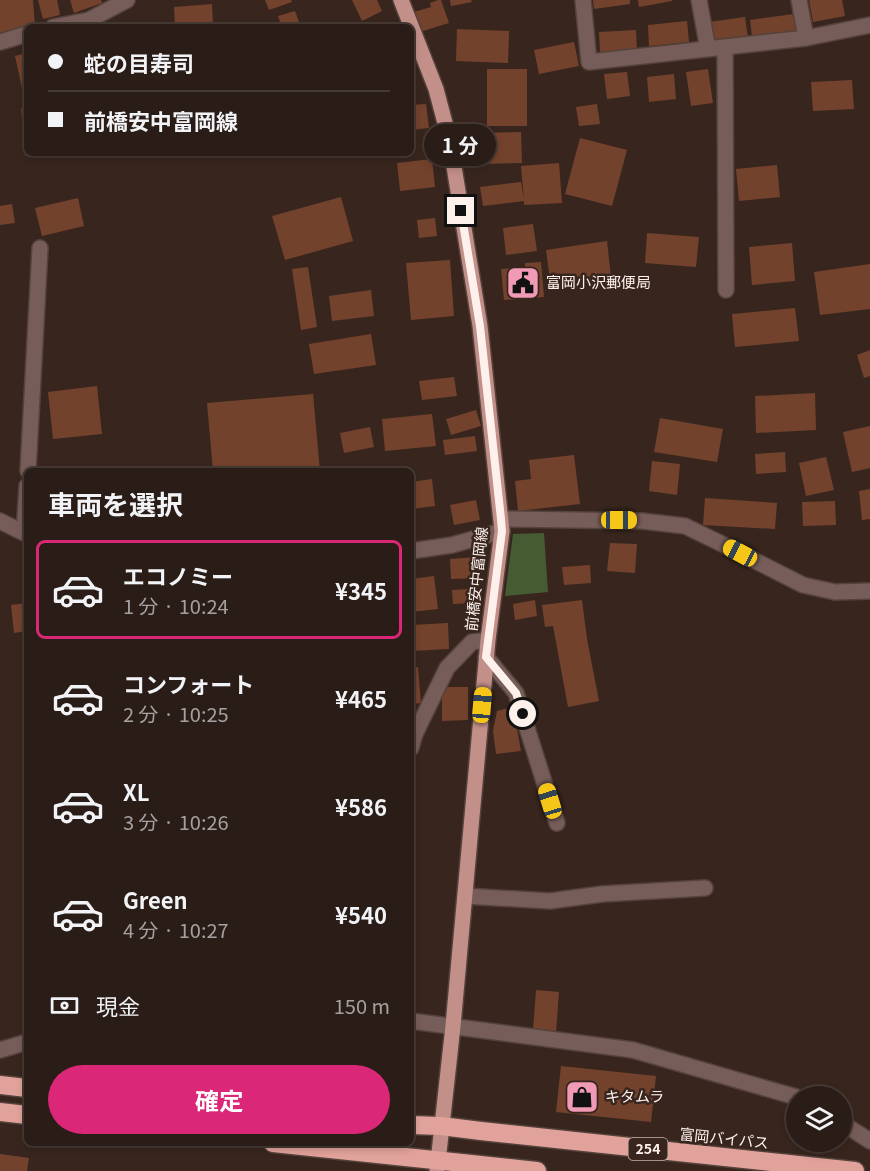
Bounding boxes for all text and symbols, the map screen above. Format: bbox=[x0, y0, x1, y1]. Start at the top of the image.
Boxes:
text: 蛇の目寿司 bbox=[84, 46, 194, 78]
text: 前橋安中富岡線 bbox=[84, 104, 238, 136]
callout: 1 分 bbox=[425, 124, 497, 166]
text: 1 分 bbox=[442, 130, 478, 159]
route end bbox=[447, 197, 474, 224]
public building icon: 富岡小沢郵便局 bbox=[505, 265, 541, 301]
place label: 富岡小沢郵便局 bbox=[546, 271, 651, 292]
text: 車両を選択 bbox=[48, 484, 183, 523]
car bbox=[601, 511, 637, 529]
street label: 前橋安中富岡線 bbox=[460, 526, 491, 632]
car bbox=[720, 537, 760, 569]
text: エコノミー bbox=[123, 559, 233, 591]
icon: car bbox=[51, 563, 105, 617]
text: ¥345 bbox=[335, 574, 387, 606]
text: 1 分 · 10:24 bbox=[123, 591, 229, 620]
text: コンフォート bbox=[123, 667, 254, 699]
icon: car bbox=[51, 671, 105, 725]
text: ¥465 bbox=[335, 682, 387, 714]
car bbox=[471, 686, 493, 724]
text: 2 分 · 10:25 bbox=[123, 699, 229, 728]
route start bbox=[509, 700, 536, 727]
text: XL bbox=[123, 775, 150, 807]
icon: car bbox=[51, 779, 105, 833]
car bbox=[536, 781, 564, 821]
text: ¥586 bbox=[335, 790, 387, 822]
text: 3 分 · 10:26 bbox=[123, 807, 229, 836]
text: Green bbox=[123, 883, 188, 915]
icon: car bbox=[51, 887, 105, 941]
text: ¥540 bbox=[335, 898, 387, 930]
text: 4 分 · 10:27 bbox=[123, 915, 229, 944]
icon: cash bbox=[48, 989, 81, 1022]
text: 現金 bbox=[96, 989, 140, 1021]
text: 150 m bbox=[334, 991, 390, 1020]
button: 確定 bbox=[48, 1065, 390, 1134]
shop icon: キタムラ bbox=[564, 1079, 600, 1115]
place label: キタムラ bbox=[605, 1085, 664, 1106]
map controls bbox=[786, 1086, 852, 1152]
button: layers bbox=[786, 1086, 852, 1152]
street label: 富岡バイパス bbox=[678, 1122, 770, 1153]
road number: 254 bbox=[628, 1138, 668, 1160]

